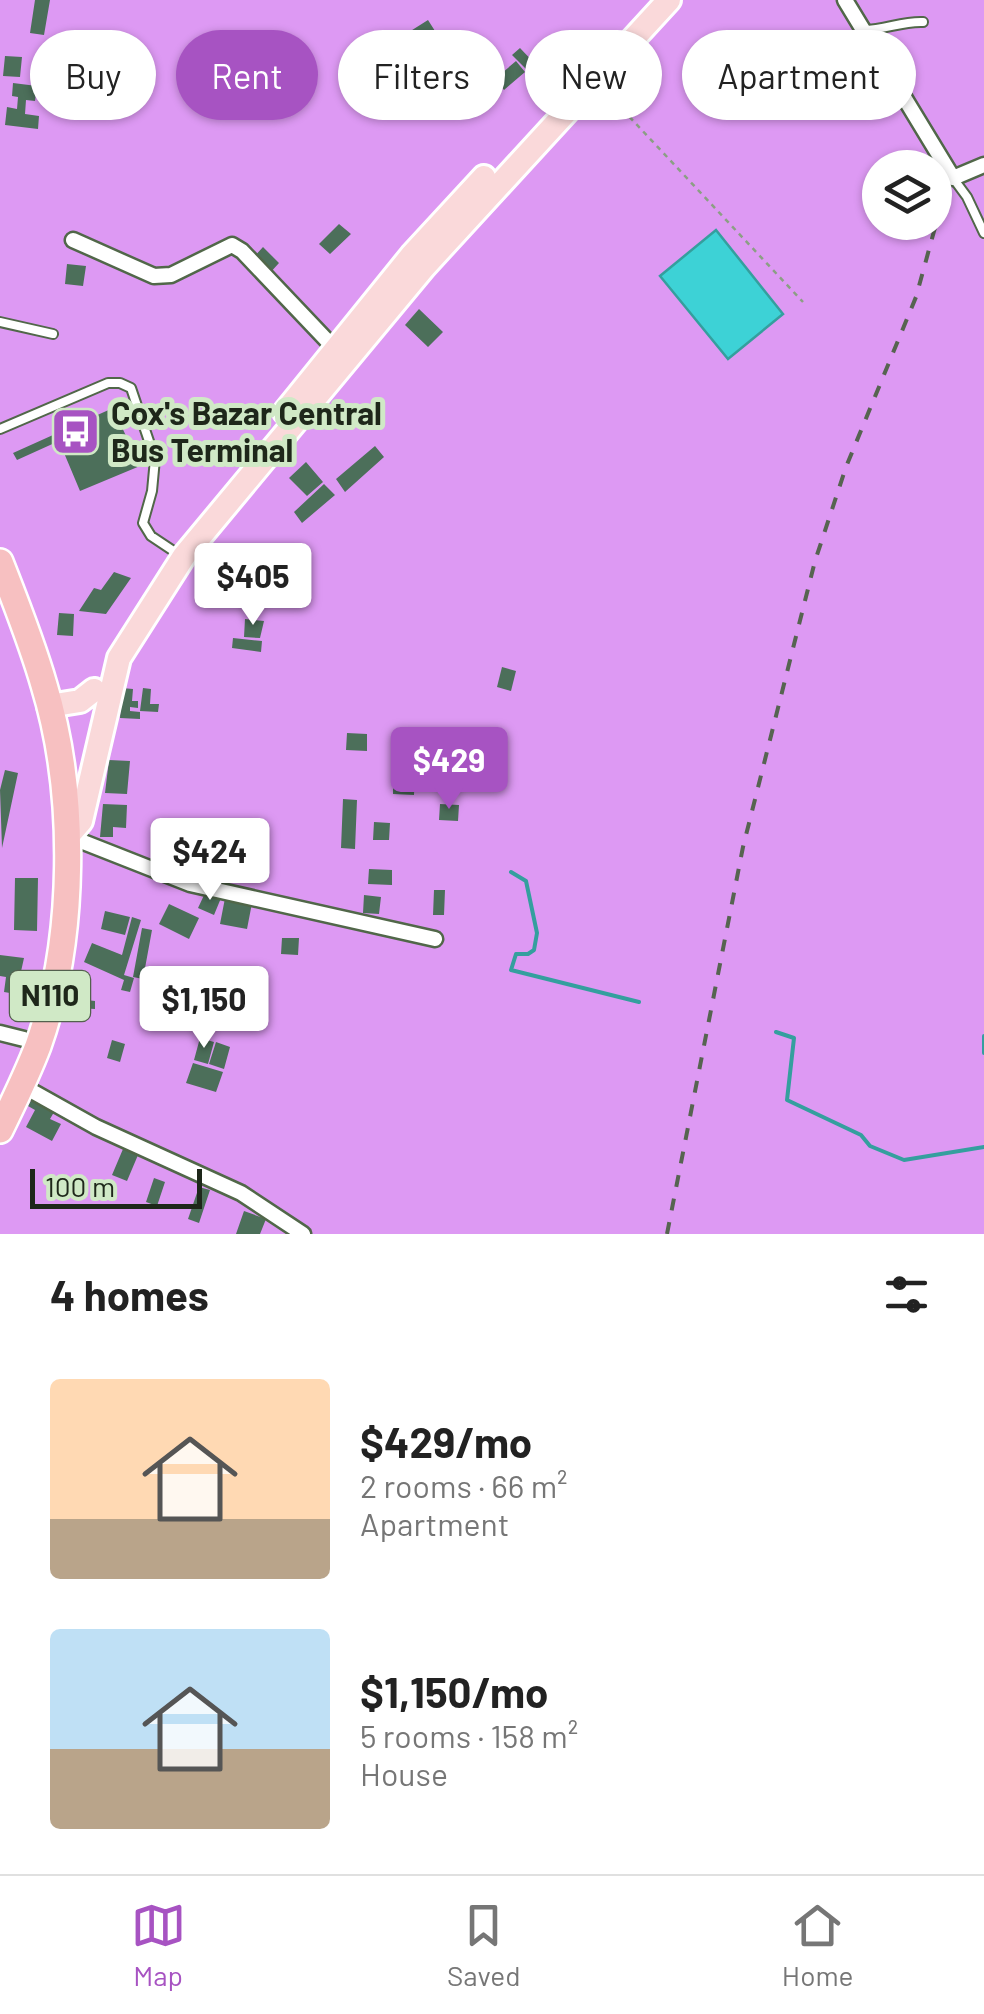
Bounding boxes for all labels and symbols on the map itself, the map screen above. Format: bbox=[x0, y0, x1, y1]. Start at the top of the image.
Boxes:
place label: Cox's Bazar Central Bus Terminal bbox=[111, 393, 382, 468]
bus stop icon: Cox's Bazar Central Bus Terminal bbox=[50, 406, 102, 458]
pin: $405 bbox=[194, 543, 312, 628]
pin: $429 bbox=[390, 727, 508, 812]
pin: $424 bbox=[151, 818, 269, 903]
pin: $1,150 bbox=[123, 966, 285, 1051]
road number: N110 bbox=[10, 971, 90, 1021]
scale bar bbox=[30, 1164, 202, 1208]

